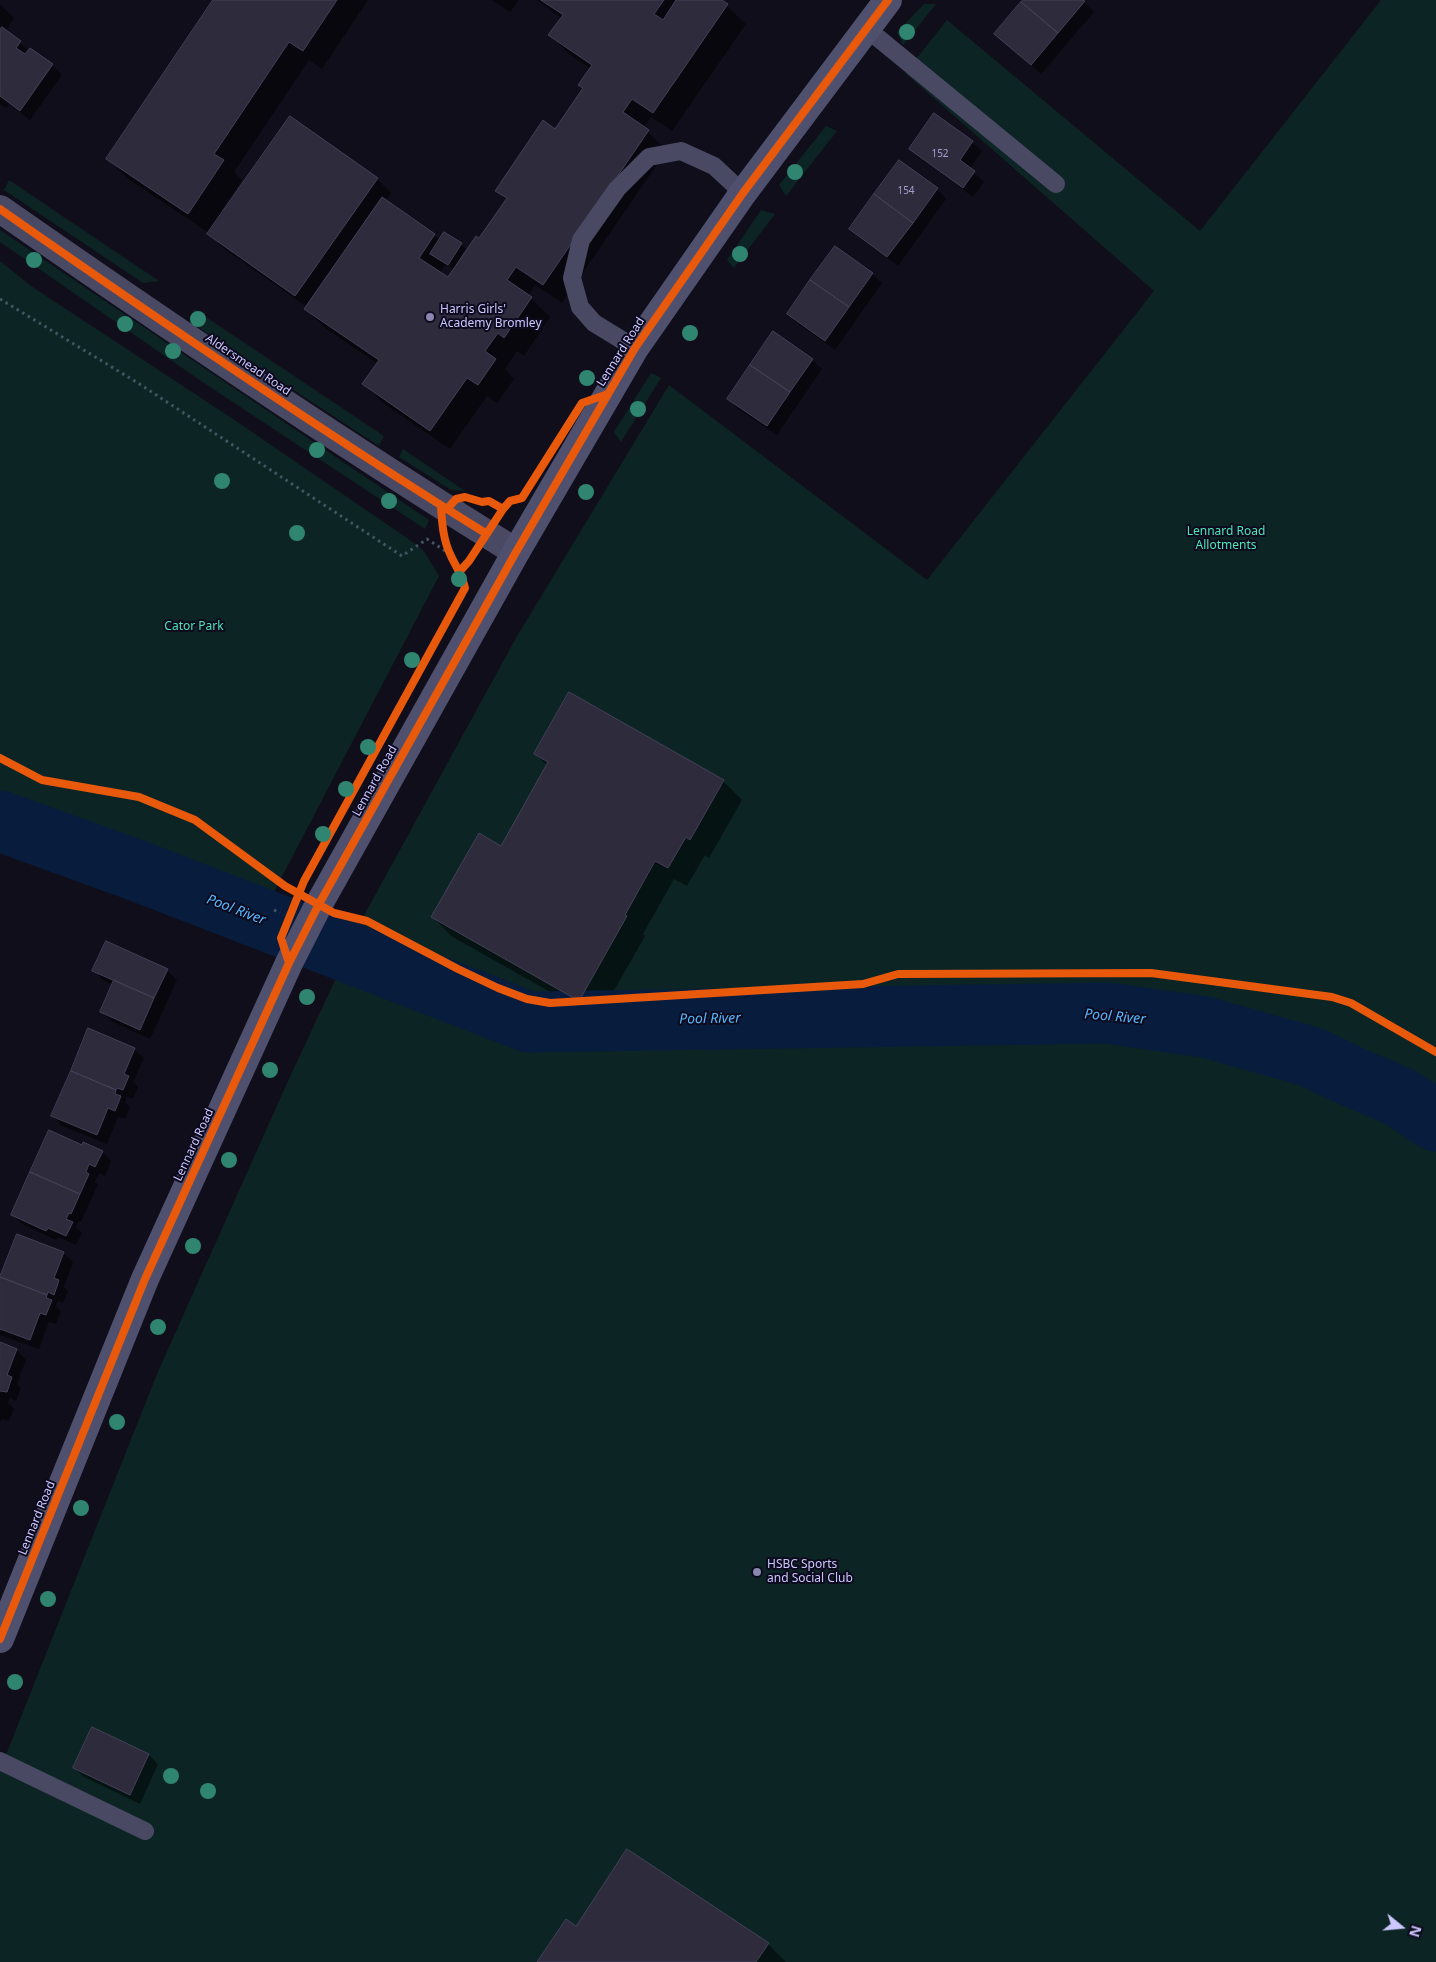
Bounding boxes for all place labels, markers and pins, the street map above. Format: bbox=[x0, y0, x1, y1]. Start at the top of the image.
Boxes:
place label: Harris Girls' Academy Bromley bbox=[440, 303, 542, 331]
marker: Harris Girls' Academy Bromley bbox=[424, 311, 436, 323]
place label: HSBC Sports and Social Club bbox=[767, 1558, 853, 1586]
marker: HSBC Sports and Social Club bbox=[751, 1566, 763, 1578]

